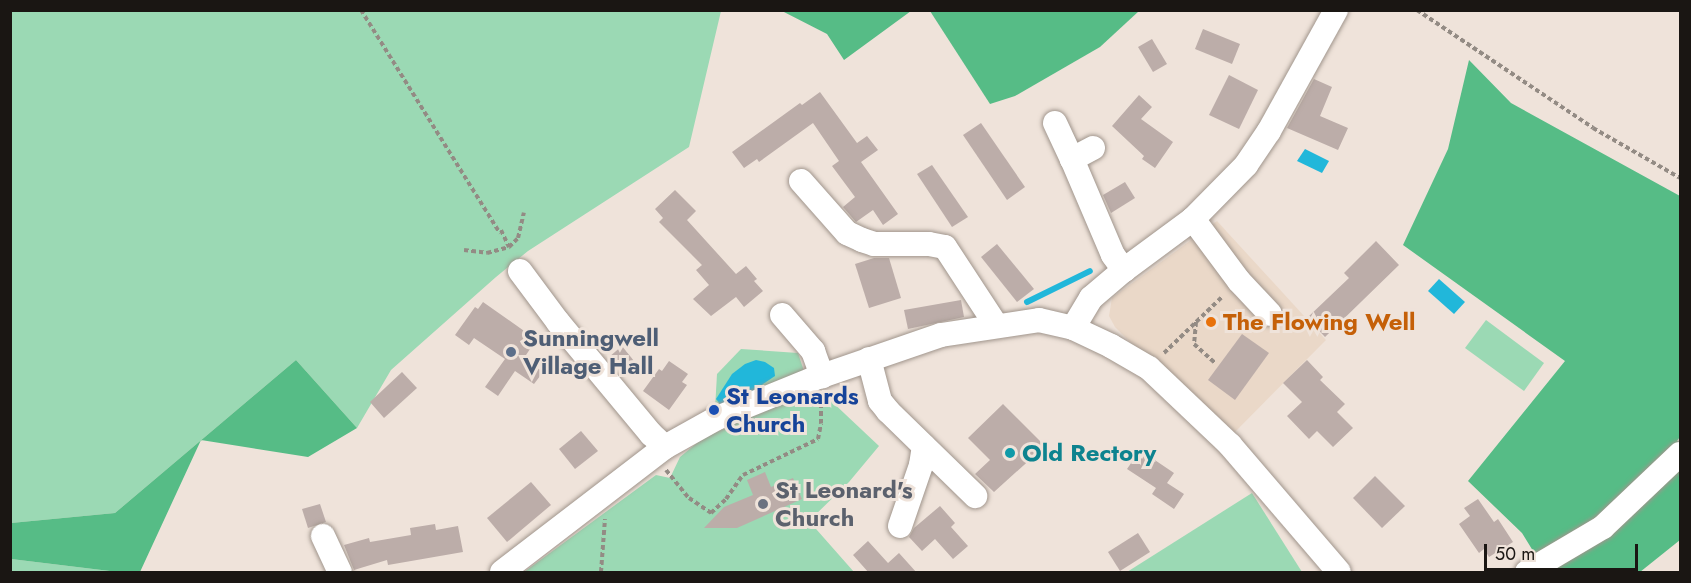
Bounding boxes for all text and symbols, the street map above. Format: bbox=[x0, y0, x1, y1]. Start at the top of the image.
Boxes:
place label: The Flowing Well bbox=[1223, 308, 1416, 336]
marker: The Flowing Well bbox=[1204, 315, 1218, 329]
place label: Sunningwell Village Hall bbox=[523, 324, 659, 380]
marker: Sunningwell Village Hall bbox=[504, 345, 518, 359]
place label: St Leonards Church bbox=[726, 382, 859, 438]
marker: St Leonards Church bbox=[707, 403, 721, 417]
place label: Old Rectory bbox=[1022, 439, 1156, 467]
marker: Old Rectory bbox=[1003, 446, 1017, 460]
place label: St Leonard's Church bbox=[775, 476, 913, 532]
marker: St Leonard's Church bbox=[756, 497, 770, 511]
scale bar bbox=[1487, 532, 1642, 570]
text: 50 m bbox=[1495, 541, 1535, 567]

